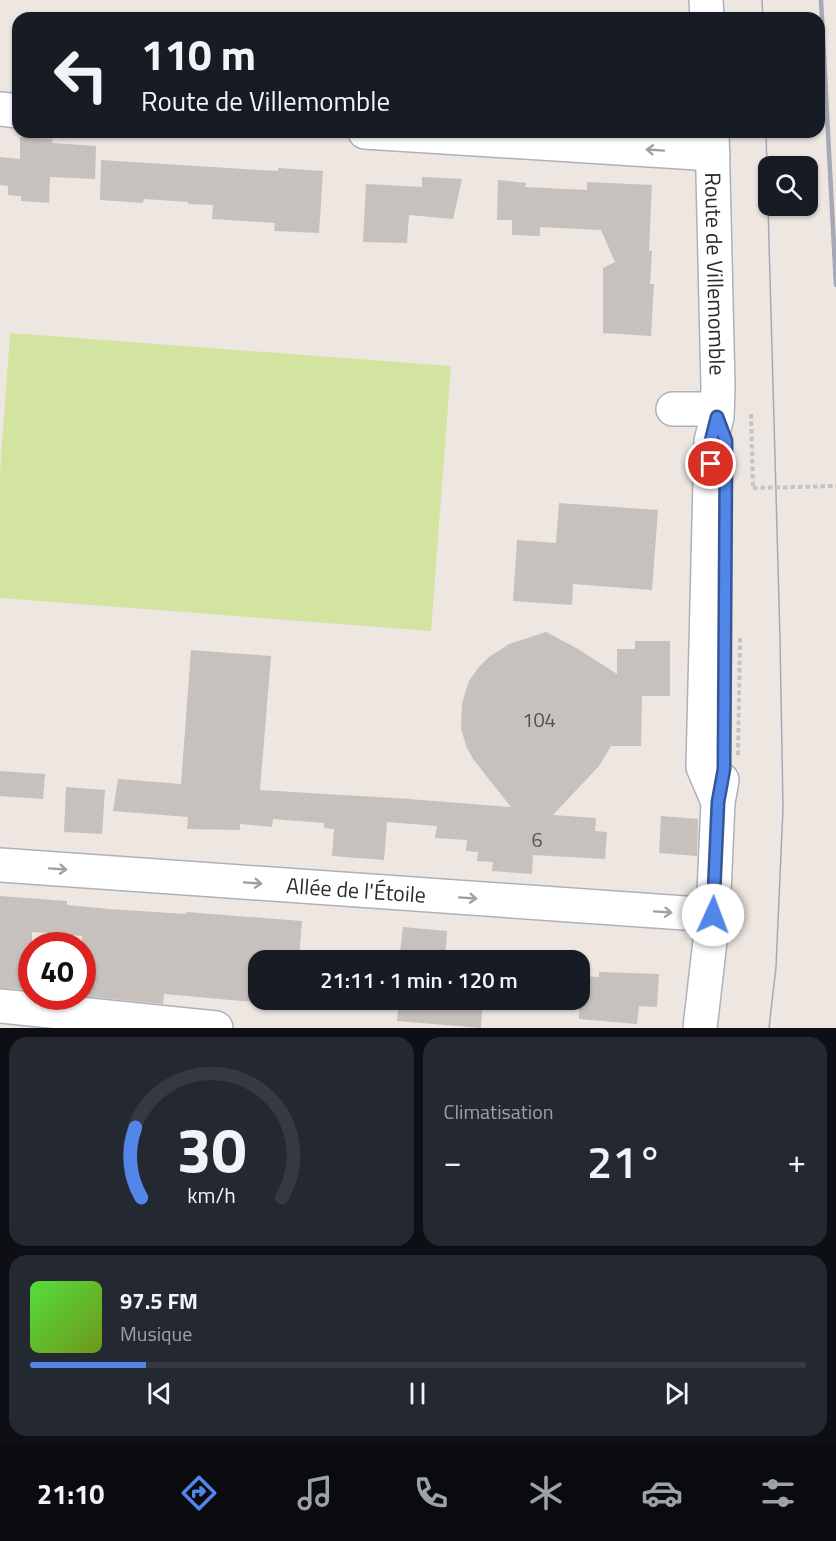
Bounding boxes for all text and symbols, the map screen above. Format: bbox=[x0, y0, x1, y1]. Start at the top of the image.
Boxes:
text: 110 m bbox=[141, 22, 256, 86]
icon: left bbox=[42, 36, 120, 114]
text: Route de Villemomble bbox=[141, 80, 390, 121]
one-way arrow bbox=[645, 144, 665, 155]
map controls bbox=[758, 156, 818, 216]
button: search bbox=[758, 156, 818, 216]
street label: Route de Villemomble bbox=[696, 172, 735, 376]
pin bbox=[685, 438, 736, 489]
icon: arrive bbox=[694, 447, 727, 480]
house number: 104 bbox=[522, 704, 556, 735]
house number: 6 bbox=[531, 824, 543, 855]
one-way arrow bbox=[48, 864, 68, 875]
street label: Allée de l'Étoile bbox=[285, 868, 427, 912]
one-way arrow bbox=[242, 878, 262, 889]
position arrow bbox=[681, 883, 745, 947]
one-way arrow bbox=[458, 893, 478, 904]
one-way arrow bbox=[652, 906, 672, 917]
speed limit sign: 40 bbox=[18, 932, 96, 1010]
text: 21:11 · 1 min · 120 m bbox=[320, 963, 518, 997]
text: Climatisation bbox=[444, 1096, 554, 1127]
text: 30 bbox=[176, 1101, 246, 1196]
text: 21° bbox=[587, 1127, 663, 1195]
text: − bbox=[444, 1136, 462, 1186]
text: + bbox=[788, 1136, 806, 1186]
text: km/h bbox=[187, 1180, 236, 1212]
text: 97.5 FM bbox=[120, 1284, 198, 1318]
text: Musique bbox=[120, 1318, 192, 1349]
icon: previous bbox=[143, 1377, 176, 1410]
icon: pause bbox=[401, 1377, 434, 1410]
icon: next bbox=[660, 1377, 693, 1410]
icon: directions bbox=[178, 1472, 220, 1514]
icon: music bbox=[294, 1472, 336, 1514]
icon: phone bbox=[410, 1472, 452, 1514]
icon: climate bbox=[525, 1472, 567, 1514]
icon: car bbox=[641, 1472, 683, 1514]
icon: filters bbox=[757, 1472, 799, 1514]
text: 21:10 bbox=[37, 1473, 104, 1514]

